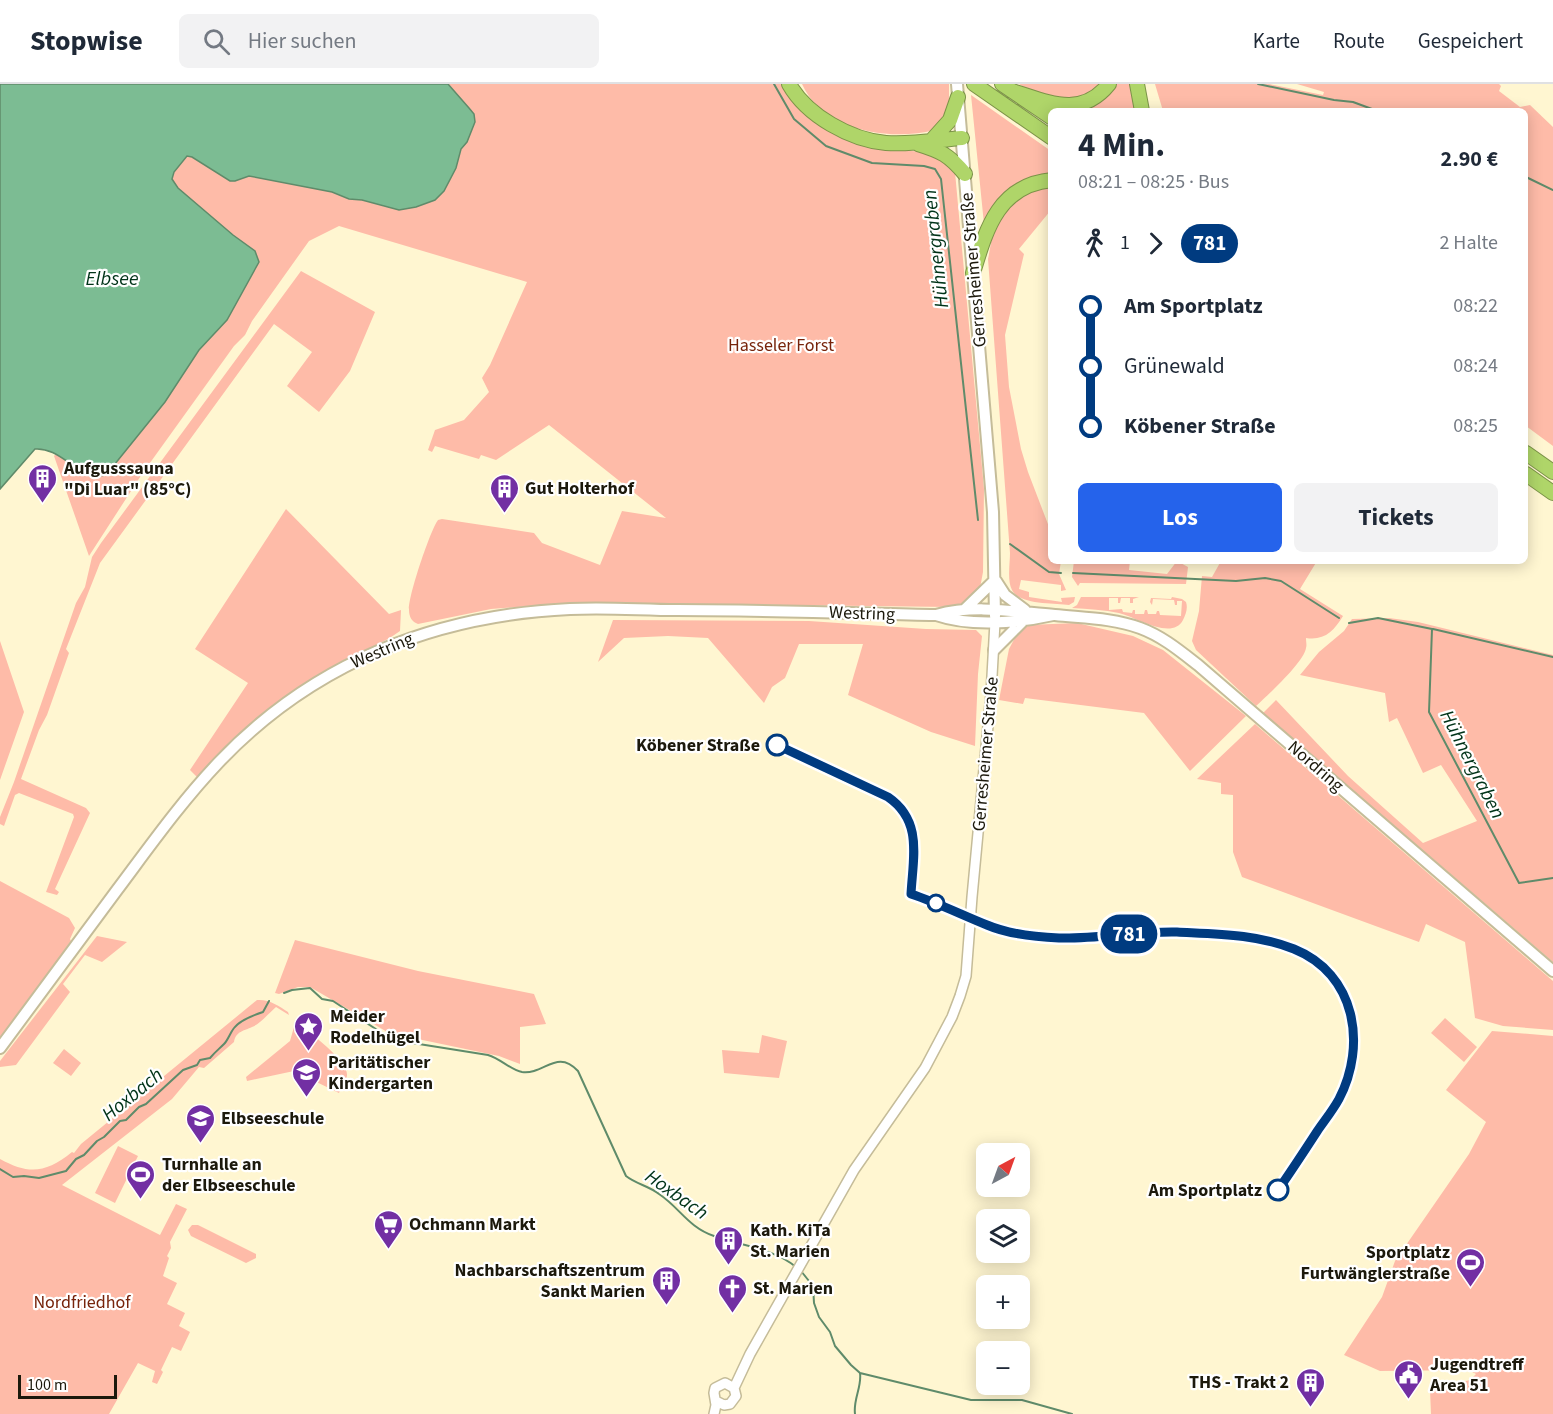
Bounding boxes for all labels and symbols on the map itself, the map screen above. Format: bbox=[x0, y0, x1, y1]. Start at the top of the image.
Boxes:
water label: Hühnergraben bbox=[916, 188, 956, 309]
street label: Gerresheimer Straße bbox=[954, 192, 993, 348]
water label: Elbsee bbox=[86, 265, 138, 293]
park label: Hasseler Forst bbox=[728, 333, 834, 358]
place label: Aufgusssauna "Di Luar" (85°C) bbox=[63, 456, 191, 502]
building icon: Aufgusssauna "Di Luar" (85°C) bbox=[27, 462, 59, 504]
building icon: Gut Holterhof bbox=[488, 472, 520, 514]
place label: Gut Holterhof bbox=[525, 476, 635, 501]
street label: Westring bbox=[829, 600, 895, 627]
street label: Westring bbox=[347, 626, 417, 675]
street label: Gerresheimer Straße bbox=[966, 676, 1005, 832]
water label: Hühnergraben bbox=[1433, 705, 1512, 824]
place label: Köbener Straße bbox=[636, 733, 760, 758]
marker: Köbener Straße bbox=[766, 734, 788, 756]
street label: Nordring bbox=[1282, 735, 1349, 798]
unlabelled marker bbox=[927, 894, 945, 912]
line badge: 781 bbox=[1094, 914, 1164, 954]
place label: Meider Rodelhügel bbox=[330, 1004, 420, 1050]
place icon: Meider Rodelhügel bbox=[293, 1010, 325, 1052]
place label: Paritätischer Kindergarten bbox=[328, 1050, 433, 1096]
school or university icon: Paritätischer Kindergarten bbox=[291, 1056, 323, 1098]
water label: Hoxbach bbox=[96, 1061, 169, 1128]
school or university icon: Elbseeschule bbox=[184, 1102, 216, 1144]
place label: Elbseeschule bbox=[221, 1106, 324, 1131]
north arrow bbox=[976, 1143, 1030, 1197]
place label: Turnhalle an der Elbseeschule bbox=[162, 1152, 296, 1198]
sports icon: Turnhalle an der Elbseeschule bbox=[125, 1158, 157, 1200]
water label: Hoxbach bbox=[639, 1163, 714, 1227]
place label: Am Sportplatz bbox=[1147, 1178, 1262, 1203]
marker: Am Sportplatz bbox=[1267, 1179, 1289, 1201]
supermarket icon: Ochmann Markt bbox=[372, 1208, 404, 1250]
place label: Ochmann Markt bbox=[409, 1212, 536, 1237]
place label: Kath. KiTa St. Marien bbox=[750, 1218, 831, 1264]
building icon: Kath. KiTa St. Marien bbox=[713, 1224, 745, 1266]
place label: Sportplatz Furtwänglerstraße bbox=[1301, 1240, 1450, 1286]
sports icon: Sportplatz Furtwänglerstraße bbox=[1455, 1246, 1487, 1288]
place label: Nachbarschaftszentrum Sankt Marien bbox=[454, 1258, 645, 1304]
building icon: Nachbarschaftszentrum Sankt Marien bbox=[650, 1264, 682, 1306]
church icon: St. Marien bbox=[716, 1272, 748, 1314]
place label: St. Marien bbox=[753, 1276, 833, 1301]
park label: Nordfriedhof bbox=[33, 1290, 131, 1315]
place label: Jugendtreff Area 51 bbox=[1429, 1352, 1525, 1398]
public building icon: Jugendtreff Area 51 bbox=[1393, 1358, 1425, 1400]
building icon: THS - Trakt 2 bbox=[1294, 1366, 1326, 1408]
place label: THS - Trakt 2 bbox=[1189, 1370, 1289, 1395]
scale bar bbox=[18, 1372, 117, 1400]

